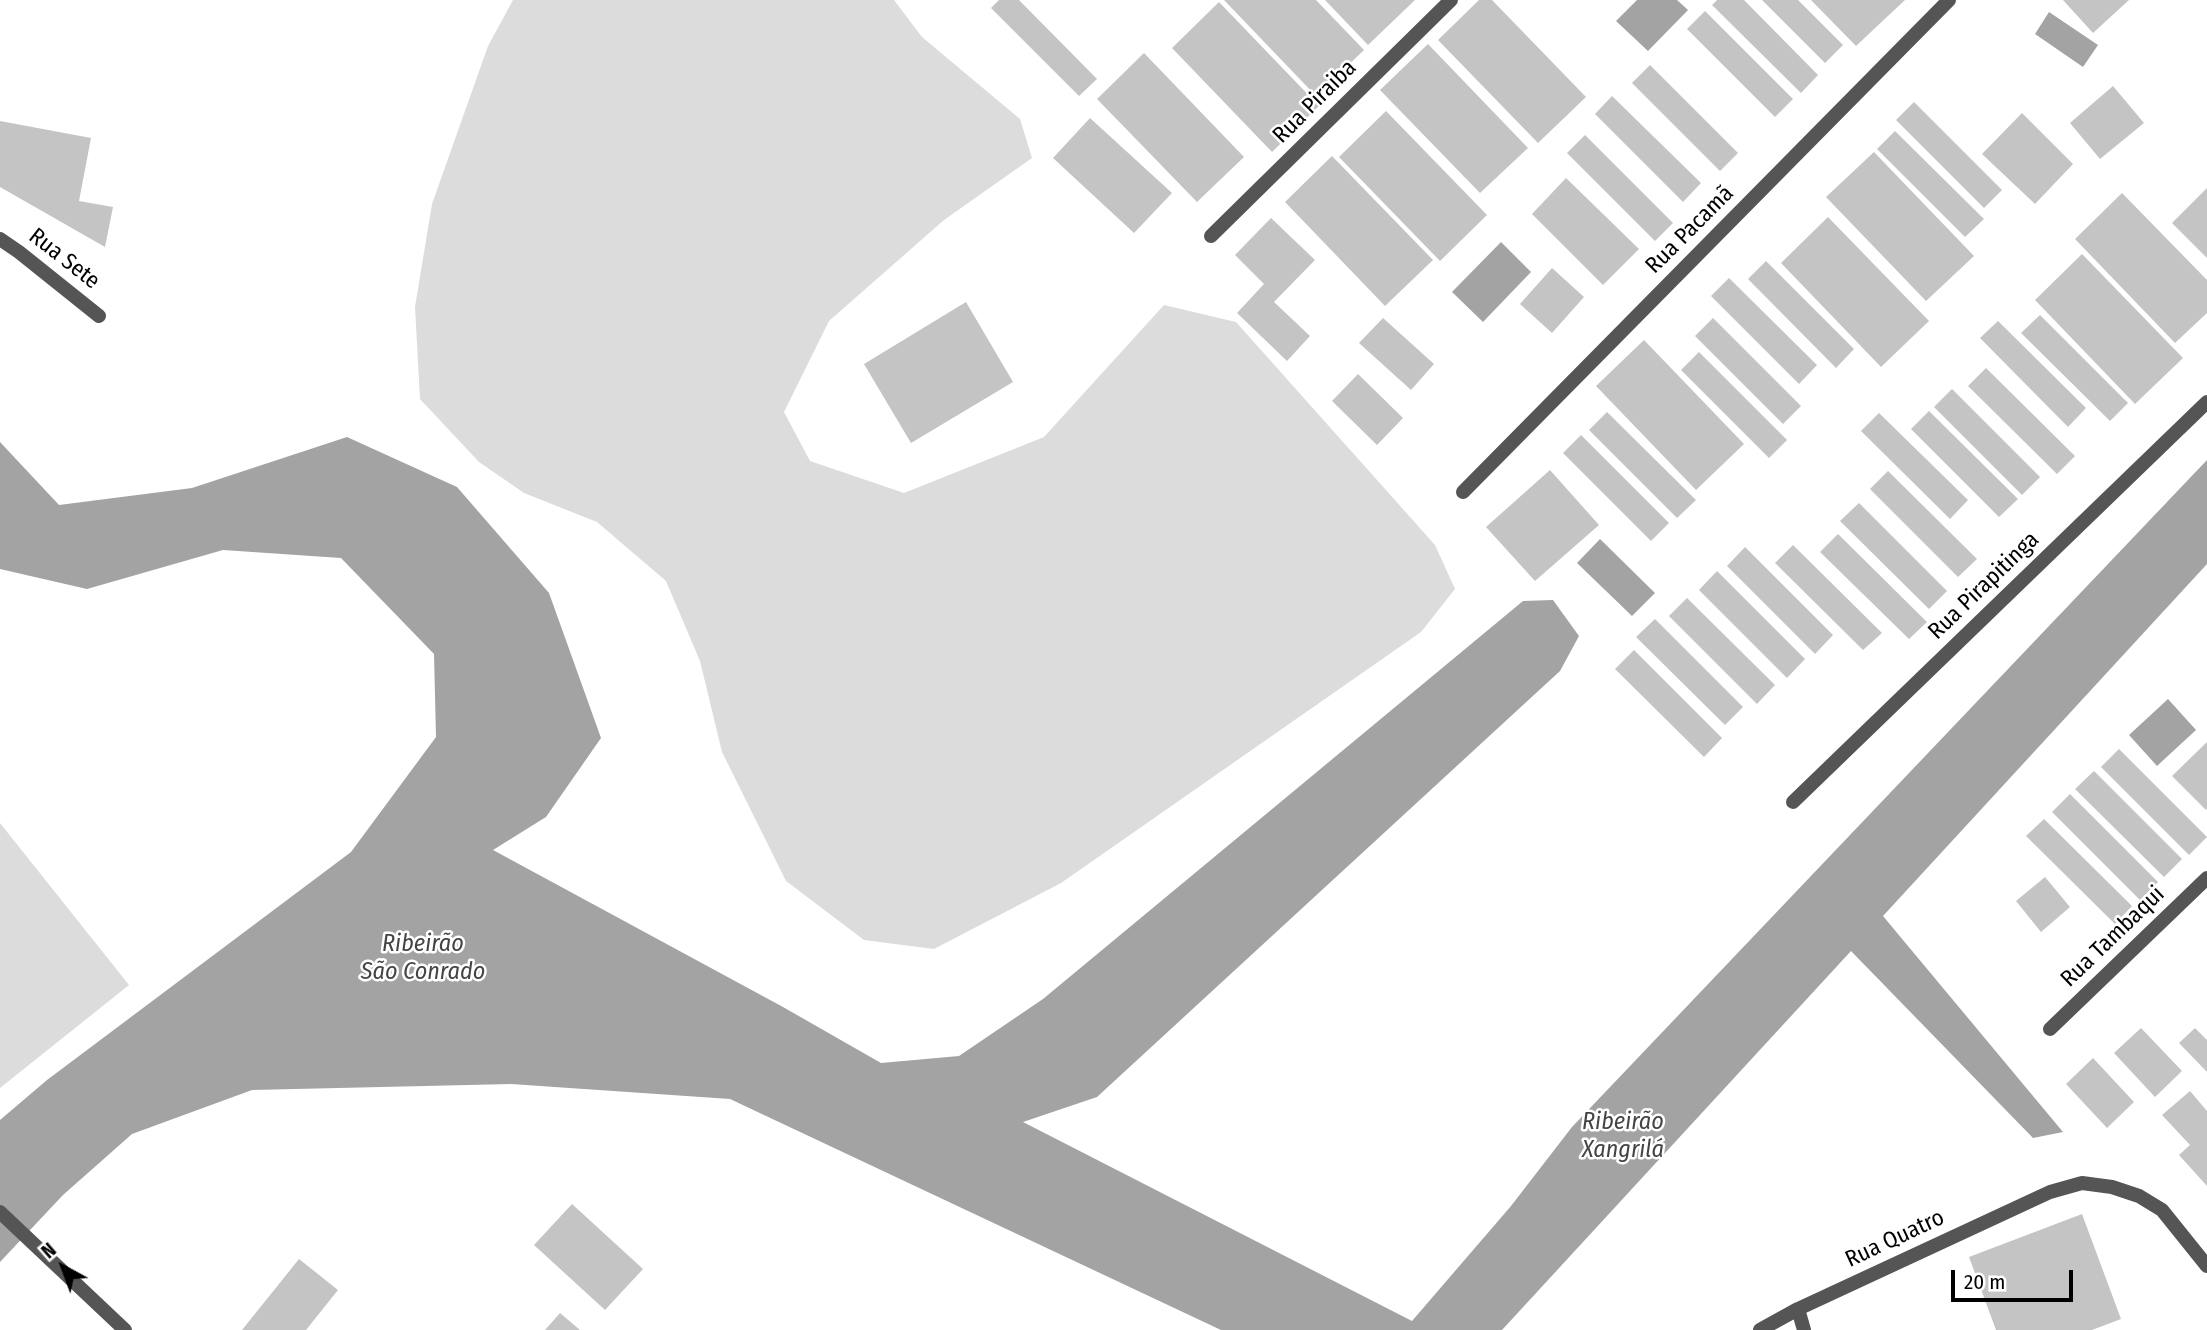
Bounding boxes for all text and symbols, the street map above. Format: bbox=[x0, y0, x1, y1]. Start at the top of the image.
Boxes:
street label: Rua Piraiba bbox=[1268, 55, 1362, 149]
street label: Rua Pacamã bbox=[1640, 180, 1740, 280]
street label: Rua Sete bbox=[23, 223, 105, 295]
street label: Rua Pirapitinga bbox=[1923, 526, 2045, 646]
street label: Rua Tambaqui bbox=[2056, 881, 2170, 993]
water label: Ribeirão São Conrado bbox=[361, 930, 485, 986]
water label: Ribeirão Xangrilá bbox=[1582, 1108, 1664, 1164]
street label: Rua Quatro bbox=[1841, 1204, 1949, 1274]
north arrow bbox=[28, 1232, 98, 1302]
text: N bbox=[37, 1238, 61, 1263]
scale bar bbox=[1955, 1256, 2078, 1300]
text: 20 m bbox=[1964, 1269, 2005, 1295]

